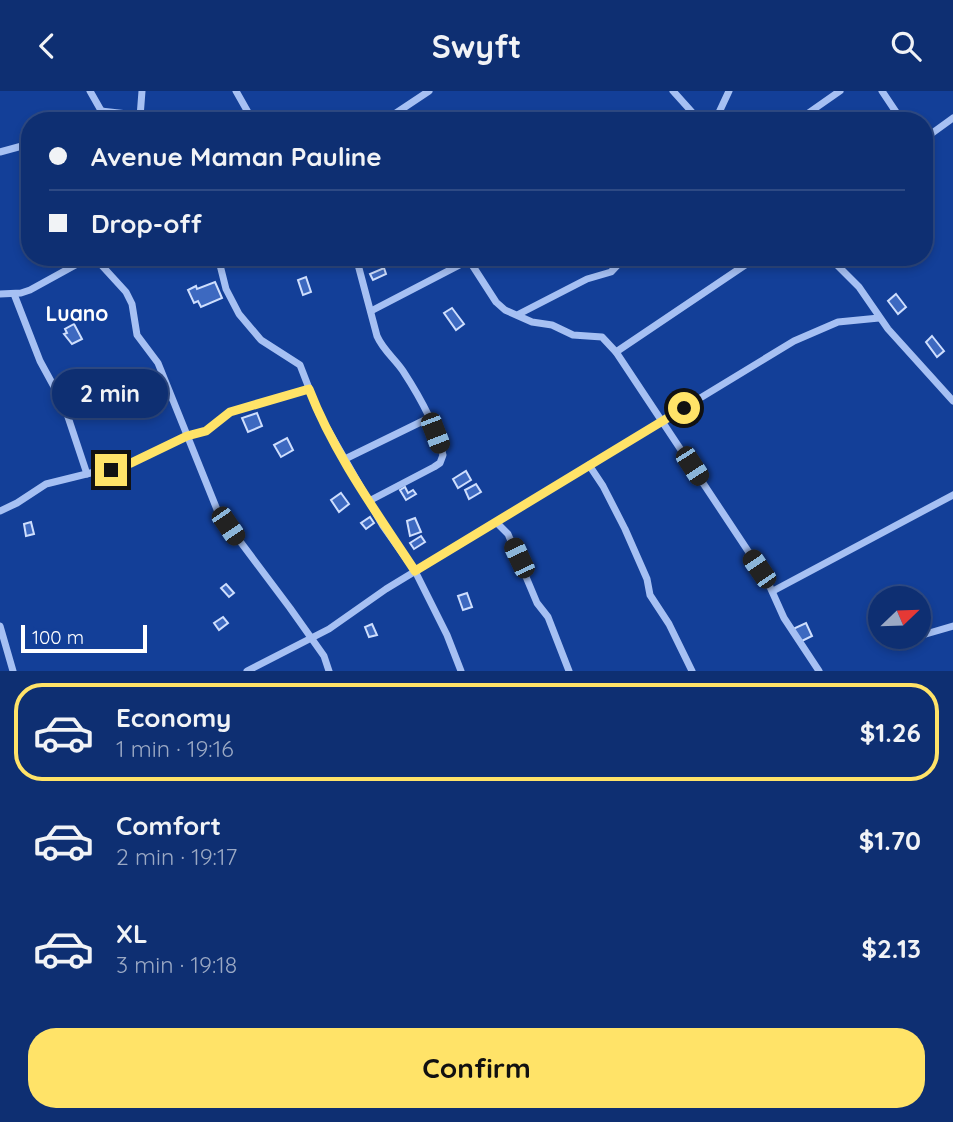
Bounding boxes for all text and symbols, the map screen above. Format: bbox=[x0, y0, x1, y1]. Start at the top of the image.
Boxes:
text: Swyft bbox=[432, 26, 521, 66]
icon: back bbox=[28, 27, 66, 65]
icon: search bbox=[887, 27, 925, 65]
text: Avenue Maman Pauline bbox=[91, 140, 382, 173]
text: Drop-off bbox=[91, 207, 202, 240]
district label: Luano bbox=[46, 300, 108, 326]
callout: 2 min bbox=[53, 369, 169, 417]
text: 2 min bbox=[80, 379, 140, 408]
route start bbox=[668, 392, 700, 424]
car bbox=[418, 410, 453, 456]
car bbox=[672, 443, 713, 489]
route end bbox=[95, 454, 127, 486]
car bbox=[208, 503, 249, 549]
car bbox=[501, 535, 538, 581]
car bbox=[739, 546, 780, 592]
north arrow bbox=[868, 586, 931, 649]
map controls bbox=[868, 586, 931, 649]
scale bar bbox=[21, 621, 147, 653]
text: 100 m bbox=[32, 625, 84, 649]
icon: car bbox=[32, 701, 95, 764]
text: Economy bbox=[116, 701, 231, 734]
text: $1.26 bbox=[860, 716, 921, 749]
text: 1 min · 19:16 bbox=[116, 734, 234, 763]
icon: car bbox=[32, 809, 95, 872]
text: Comfort bbox=[116, 809, 221, 842]
text: $1.70 bbox=[859, 824, 921, 857]
text: 2 min · 19:17 bbox=[116, 842, 237, 871]
icon: car bbox=[32, 917, 95, 980]
text: XL bbox=[116, 917, 148, 950]
text: $2.13 bbox=[861, 932, 921, 965]
text: 3 min · 19:18 bbox=[116, 950, 237, 979]
button: Confirm bbox=[28, 1028, 925, 1108]

